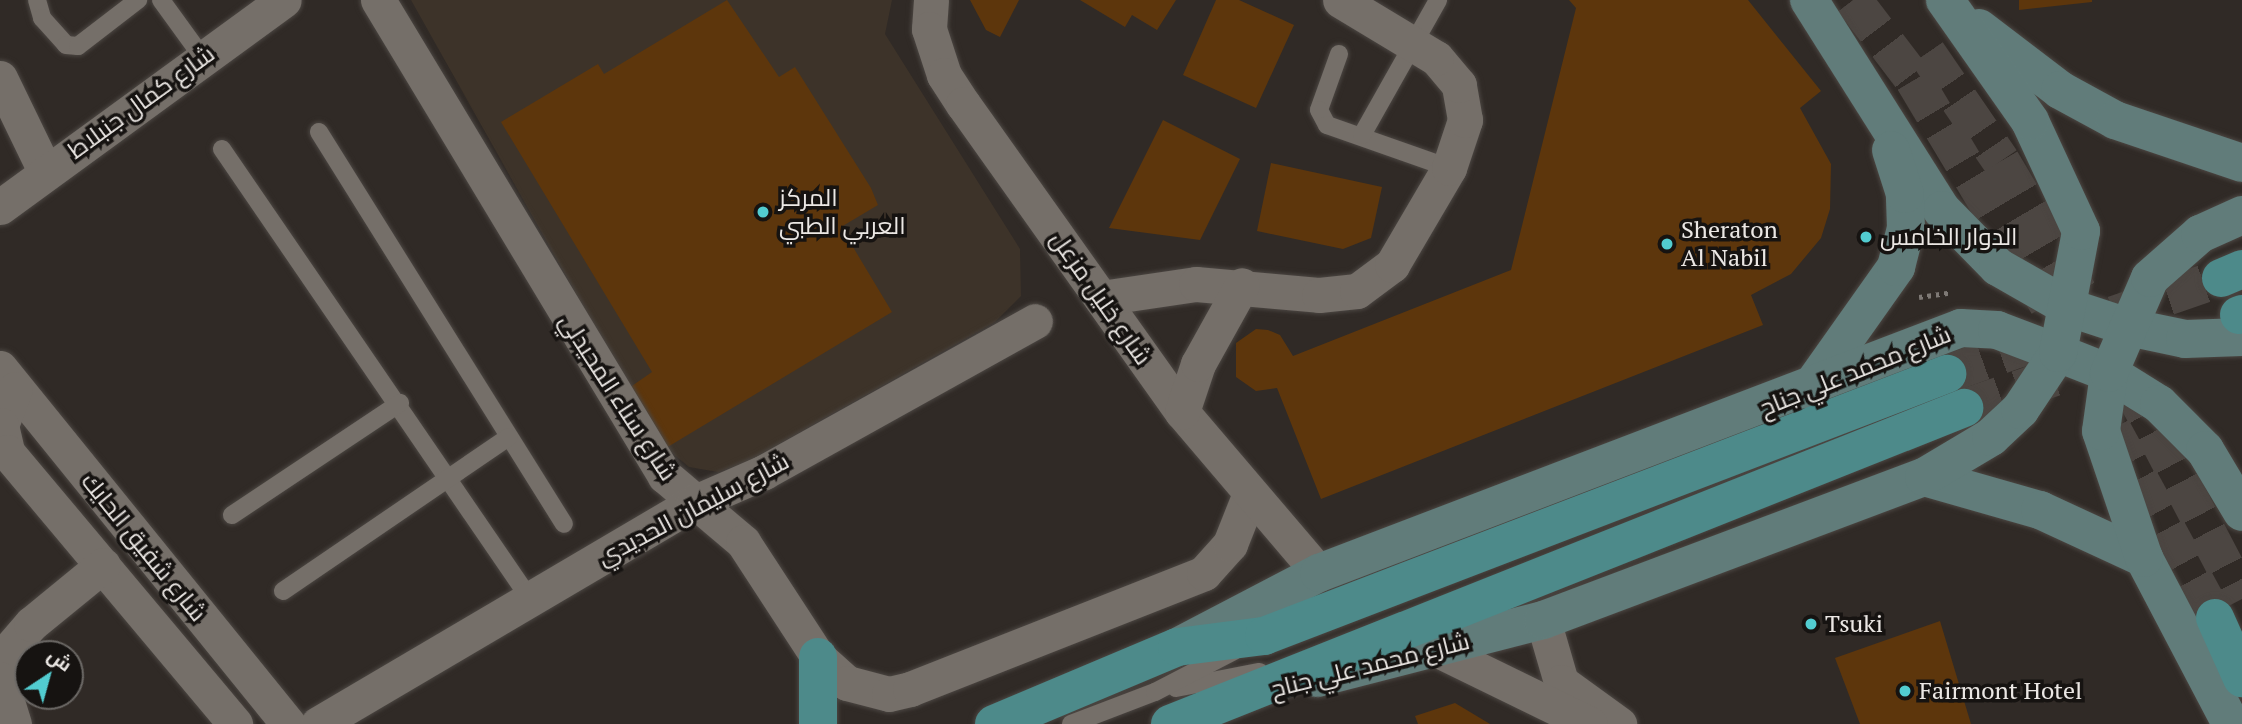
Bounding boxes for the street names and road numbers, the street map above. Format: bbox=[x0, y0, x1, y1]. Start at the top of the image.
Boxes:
street label: شارع كمال جنبلاط bbox=[62, 39, 220, 165]
street label: شارع خليل مزعل bbox=[1044, 226, 1158, 370]
street label: شارع سناء المحيدلي bbox=[553, 308, 683, 486]
street label: شارع محمد علي جناح bbox=[1755, 319, 1955, 423]
street label: شارع سليمان الحديدي bbox=[592, 446, 794, 572]
street label: شارع شفيق الحايك bbox=[75, 467, 213, 627]
street label: شارع محمد علي جناح bbox=[1268, 626, 1472, 704]

